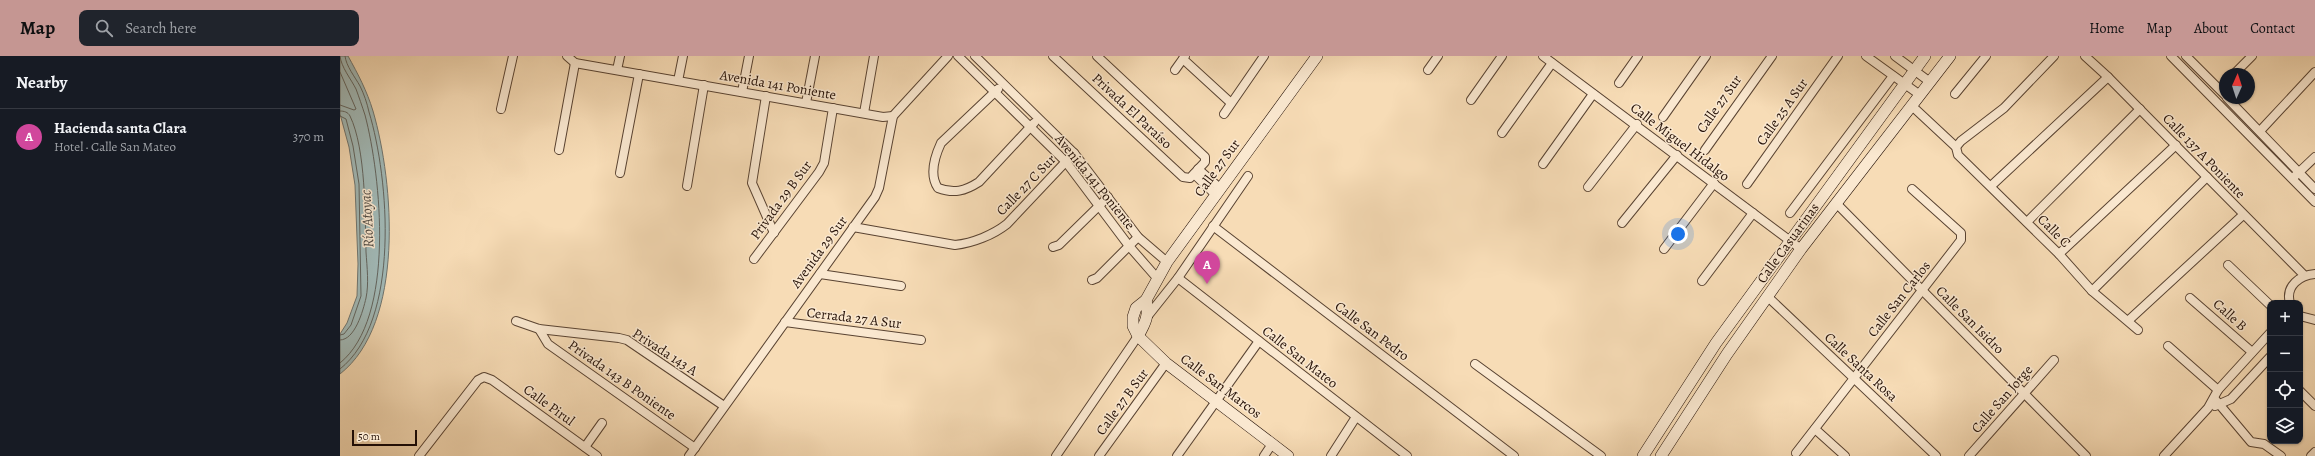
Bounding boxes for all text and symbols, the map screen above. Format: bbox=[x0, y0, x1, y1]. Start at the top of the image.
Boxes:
search box bbox=[79, 10, 359, 46]
text: Map bbox=[20, 15, 55, 41]
icon: search bbox=[93, 17, 115, 39]
text: Search here bbox=[125, 18, 197, 38]
text: Home bbox=[2089, 19, 2124, 38]
text: Map bbox=[2146, 19, 2172, 38]
text: About bbox=[2194, 19, 2228, 38]
text: Contact bbox=[2250, 19, 2295, 38]
street label: Avenida 141 Poniente bbox=[717, 65, 838, 105]
north arrow bbox=[2219, 68, 2255, 104]
street label: Privada El Paraíso bbox=[1088, 69, 1176, 153]
text: Nearby bbox=[16, 71, 67, 94]
street label: Calle 27 Sur bbox=[1692, 71, 1746, 137]
street label: Calle 25 A Sur bbox=[1752, 74, 1812, 149]
street label: Calle Miguel Hidalgo bbox=[1626, 98, 1734, 186]
street label: Calle 137 A Poniente bbox=[2158, 109, 2250, 203]
text: Hacienda santa Clara bbox=[54, 118, 187, 138]
text: A bbox=[25, 128, 33, 145]
text: 370 m bbox=[293, 128, 324, 145]
street label: Avenida 141 Poniente bbox=[1050, 129, 1139, 234]
street label: Calle 27 Sur bbox=[1190, 135, 1245, 201]
text: Hotel · Calle San Mateo bbox=[54, 138, 176, 155]
street label: Calle 27 C Sur bbox=[992, 150, 1060, 220]
street label: Privada 29 B Sur bbox=[746, 156, 817, 243]
water label: Río Atoyac bbox=[355, 189, 378, 248]
street label: Calle Casuarinas bbox=[1752, 199, 1824, 287]
street label: Calle C bbox=[2033, 210, 2075, 252]
street label: Avenida 29 Sur bbox=[786, 212, 852, 293]
your location bbox=[1668, 224, 1688, 244]
pin: A bbox=[1194, 251, 1220, 284]
street label: Calle San Carlos bbox=[1863, 257, 1935, 341]
street label: Calle San Isidro bbox=[1932, 282, 2008, 358]
street label: Calle B bbox=[2209, 295, 2251, 335]
street label: Calle San Pedro bbox=[1331, 297, 1413, 365]
map controls bbox=[2267, 300, 2303, 444]
button: + bbox=[2267, 300, 2303, 336]
street label: Cerrada 27 A Sur bbox=[806, 303, 903, 333]
street label: Calle San Mateo bbox=[1258, 321, 1342, 393]
street label: Privada 143 A bbox=[629, 324, 702, 381]
street label: Calle Santa Rosa bbox=[1820, 328, 1902, 406]
street label: Privada 143 B Poniente bbox=[564, 336, 680, 424]
button: − bbox=[2267, 336, 2303, 372]
street label: Calle San Marcos bbox=[1177, 349, 1265, 423]
street label: Calle San Jorge bbox=[1967, 361, 2037, 437]
street label: Calle 27 B Sur bbox=[1091, 364, 1153, 439]
button: locate bbox=[2267, 372, 2303, 408]
street label: Calle Pirul bbox=[520, 380, 579, 430]
button: layers bbox=[2267, 408, 2303, 444]
scale bar bbox=[352, 428, 417, 447]
text: 50 m bbox=[358, 429, 380, 444]

